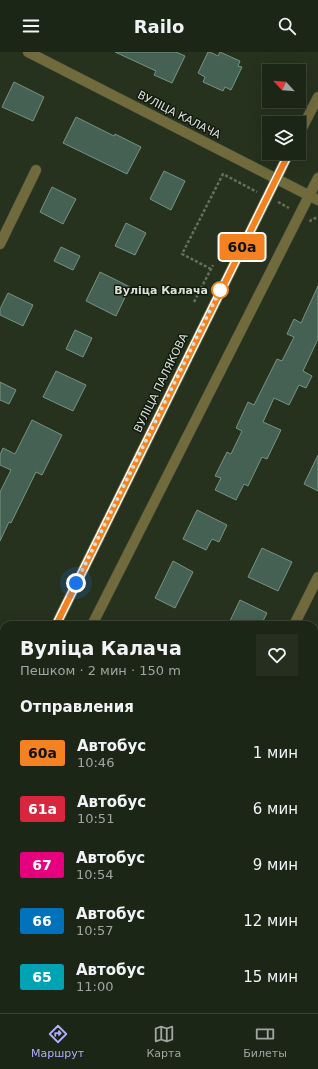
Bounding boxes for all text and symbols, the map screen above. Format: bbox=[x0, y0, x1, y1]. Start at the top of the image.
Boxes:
icon: menu bbox=[20, 15, 42, 37]
icon: search bbox=[276, 15, 298, 37]
text: Railo bbox=[134, 16, 184, 37]
north arrow bbox=[262, 64, 306, 108]
map controls bbox=[262, 64, 306, 160]
street label: ВУЛІЦА КАЛАЧА bbox=[135, 88, 223, 142]
button: layers bbox=[262, 116, 306, 160]
line badge: 60а bbox=[219, 234, 265, 260]
text: 60а bbox=[228, 239, 256, 255]
marker: Вуліца Калача bbox=[211, 281, 229, 299]
place label: Вуліца Калача bbox=[114, 284, 208, 297]
street label: ВУЛІЦА ПАЛЯКОВА bbox=[131, 331, 191, 435]
your location bbox=[66, 573, 86, 593]
button: heart bbox=[256, 634, 298, 676]
text: Вуліца Калача bbox=[20, 637, 182, 659]
text: Пешком · 2 мин · 150 m bbox=[20, 663, 181, 678]
text: Отправления bbox=[20, 698, 134, 716]
text: Автобус bbox=[77, 737, 146, 755]
text: 1 мин bbox=[253, 744, 298, 762]
text: 60а bbox=[28, 745, 57, 761]
text: 10:46 bbox=[77, 755, 114, 770]
text: Автобус bbox=[77, 793, 146, 811]
text: 6 мин bbox=[253, 800, 298, 818]
text: 61а bbox=[28, 801, 57, 817]
text: 10:51 bbox=[77, 811, 114, 826]
text: Автобус bbox=[76, 849, 145, 867]
text: 9 мин bbox=[253, 856, 298, 874]
text: 67 bbox=[32, 857, 52, 873]
text: 10:54 bbox=[76, 867, 113, 882]
text: Автобус bbox=[76, 905, 145, 923]
text: 12 мин bbox=[243, 912, 298, 930]
text: 66 bbox=[32, 913, 52, 929]
text: 10:57 bbox=[76, 923, 113, 938]
text: Автобус bbox=[76, 961, 145, 979]
text: 15 мин bbox=[243, 968, 298, 986]
text: 65 bbox=[32, 969, 52, 985]
text: 11:00 bbox=[76, 979, 113, 994]
tab: Маршрут bbox=[31, 1023, 84, 1060]
tab: Карта bbox=[146, 1023, 181, 1060]
tab: Билеты bbox=[243, 1023, 287, 1060]

